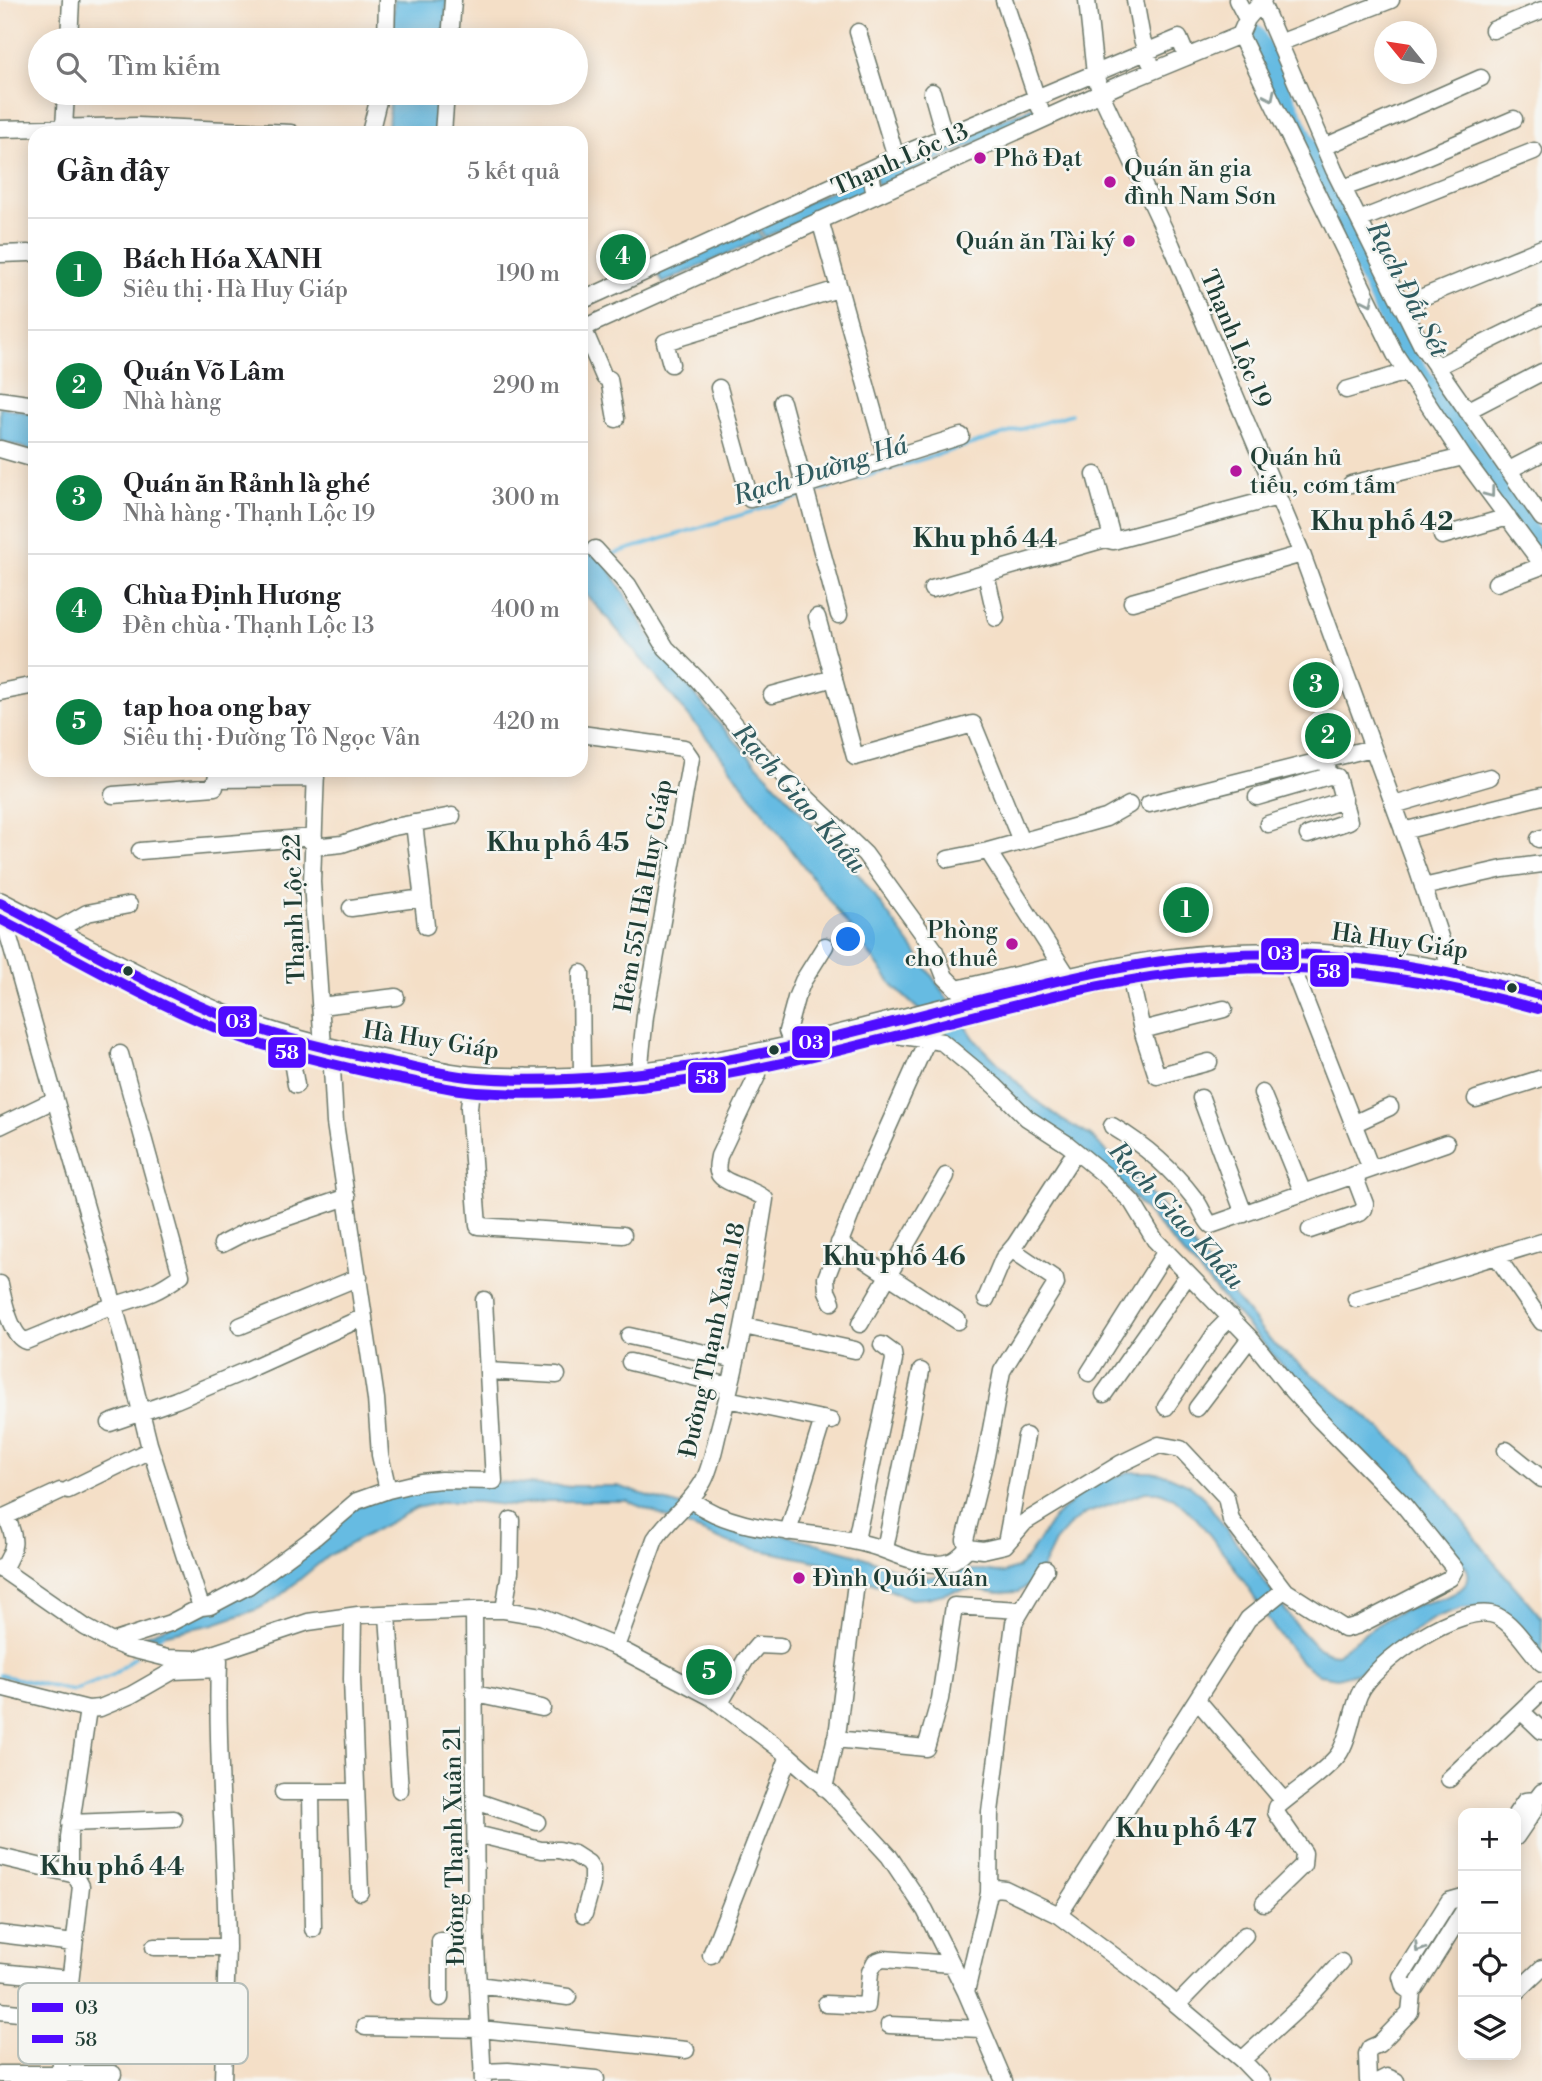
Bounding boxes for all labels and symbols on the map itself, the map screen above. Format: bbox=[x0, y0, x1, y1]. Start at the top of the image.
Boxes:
north arrow bbox=[1374, 21, 1437, 84]
one-way arrow bbox=[1262, 89, 1276, 101]
street label: Thạnh Lộc 13 bbox=[827, 116, 973, 203]
place label: Phở Đạt bbox=[994, 144, 1083, 174]
marker: Phở Đạt bbox=[972, 150, 988, 166]
place label: Quán ăn gia đình Nam Sơn bbox=[1124, 154, 1276, 212]
marker: Quán ăn gia đình Nam Sơn bbox=[1102, 174, 1118, 190]
water label: Rạch Đất Sét bbox=[1359, 215, 1455, 363]
place label: Quán ăn Tài ký bbox=[955, 227, 1115, 257]
pin: 4 bbox=[600, 231, 646, 283]
marker: Quán ăn Tài ký bbox=[1121, 233, 1137, 249]
street label: Thạnh Lộc 19 bbox=[1193, 266, 1278, 413]
one-way arrow bbox=[1361, 294, 1375, 306]
water label: Rạch Đường Há bbox=[728, 429, 912, 513]
place label: Quán hủ tiếu, cơm tấm bbox=[1250, 443, 1396, 501]
marker: Quán hủ tiếu, cơm tấm bbox=[1228, 463, 1244, 479]
one-way arrow bbox=[1482, 485, 1495, 498]
district label: Khu phố 42 bbox=[1310, 506, 1454, 538]
district label: Khu phố 44 bbox=[913, 523, 1057, 555]
pin: 3 bbox=[1293, 659, 1339, 711]
pin: 2 bbox=[1305, 710, 1351, 762]
water label: Rạch Giao Khẩu bbox=[725, 717, 873, 880]
street label: Hẻm 551 Hà Huy Giáp bbox=[609, 777, 679, 1015]
district label: Khu phố 45 bbox=[487, 827, 629, 859]
street label: Thạnh Lộc 22 bbox=[277, 833, 313, 985]
pin: 1 bbox=[1163, 884, 1209, 936]
place label: Phòng cho thuê bbox=[904, 916, 999, 974]
street label: Hà Huy Giáp bbox=[1330, 918, 1470, 966]
your location bbox=[831, 922, 865, 956]
marker: Phòng cho thuê bbox=[1004, 936, 1020, 952]
line badge: 03 bbox=[1260, 937, 1300, 971]
text: 03 bbox=[1267, 942, 1293, 966]
line badge: 58 bbox=[1309, 954, 1350, 988]
text: 58 bbox=[1317, 960, 1341, 984]
unlabelled marker bbox=[121, 964, 135, 978]
unlabelled marker bbox=[1505, 981, 1519, 995]
line badge: 03 bbox=[217, 1005, 258, 1038]
text: 03 bbox=[225, 1010, 251, 1034]
street label: Hà Huy Giáp bbox=[361, 1015, 501, 1067]
line badge: 03 bbox=[791, 1025, 831, 1059]
text: 03 bbox=[798, 1031, 824, 1055]
line badge: 58 bbox=[267, 1036, 307, 1069]
text: 58 bbox=[275, 1041, 299, 1065]
unlabelled marker bbox=[767, 1043, 781, 1057]
line badge: 58 bbox=[687, 1061, 727, 1094]
text: 58 bbox=[695, 1066, 719, 1090]
water label: Rạch Giao Khẩu bbox=[1101, 1134, 1251, 1296]
street label: Đường Thạnh Xuân 18 bbox=[673, 1220, 753, 1461]
district label: Khu phố 46 bbox=[822, 1241, 966, 1273]
place label: Đình Quới Xuân bbox=[813, 1564, 988, 1594]
marker: Đình Quới Xuân bbox=[791, 1570, 807, 1586]
pin: 5 bbox=[686, 1646, 732, 1698]
street label: Đường Thạnh Xuân 21 bbox=[438, 1725, 472, 1966]
district label: Khu phố 47 bbox=[1116, 1813, 1256, 1845]
district label: Khu phố 44 bbox=[40, 1851, 184, 1883]
one-way arrow bbox=[1415, 1940, 1428, 1953]
legend bbox=[18, 1983, 248, 2064]
text: 03 bbox=[75, 1996, 98, 2020]
text: 58 bbox=[75, 2028, 97, 2052]

